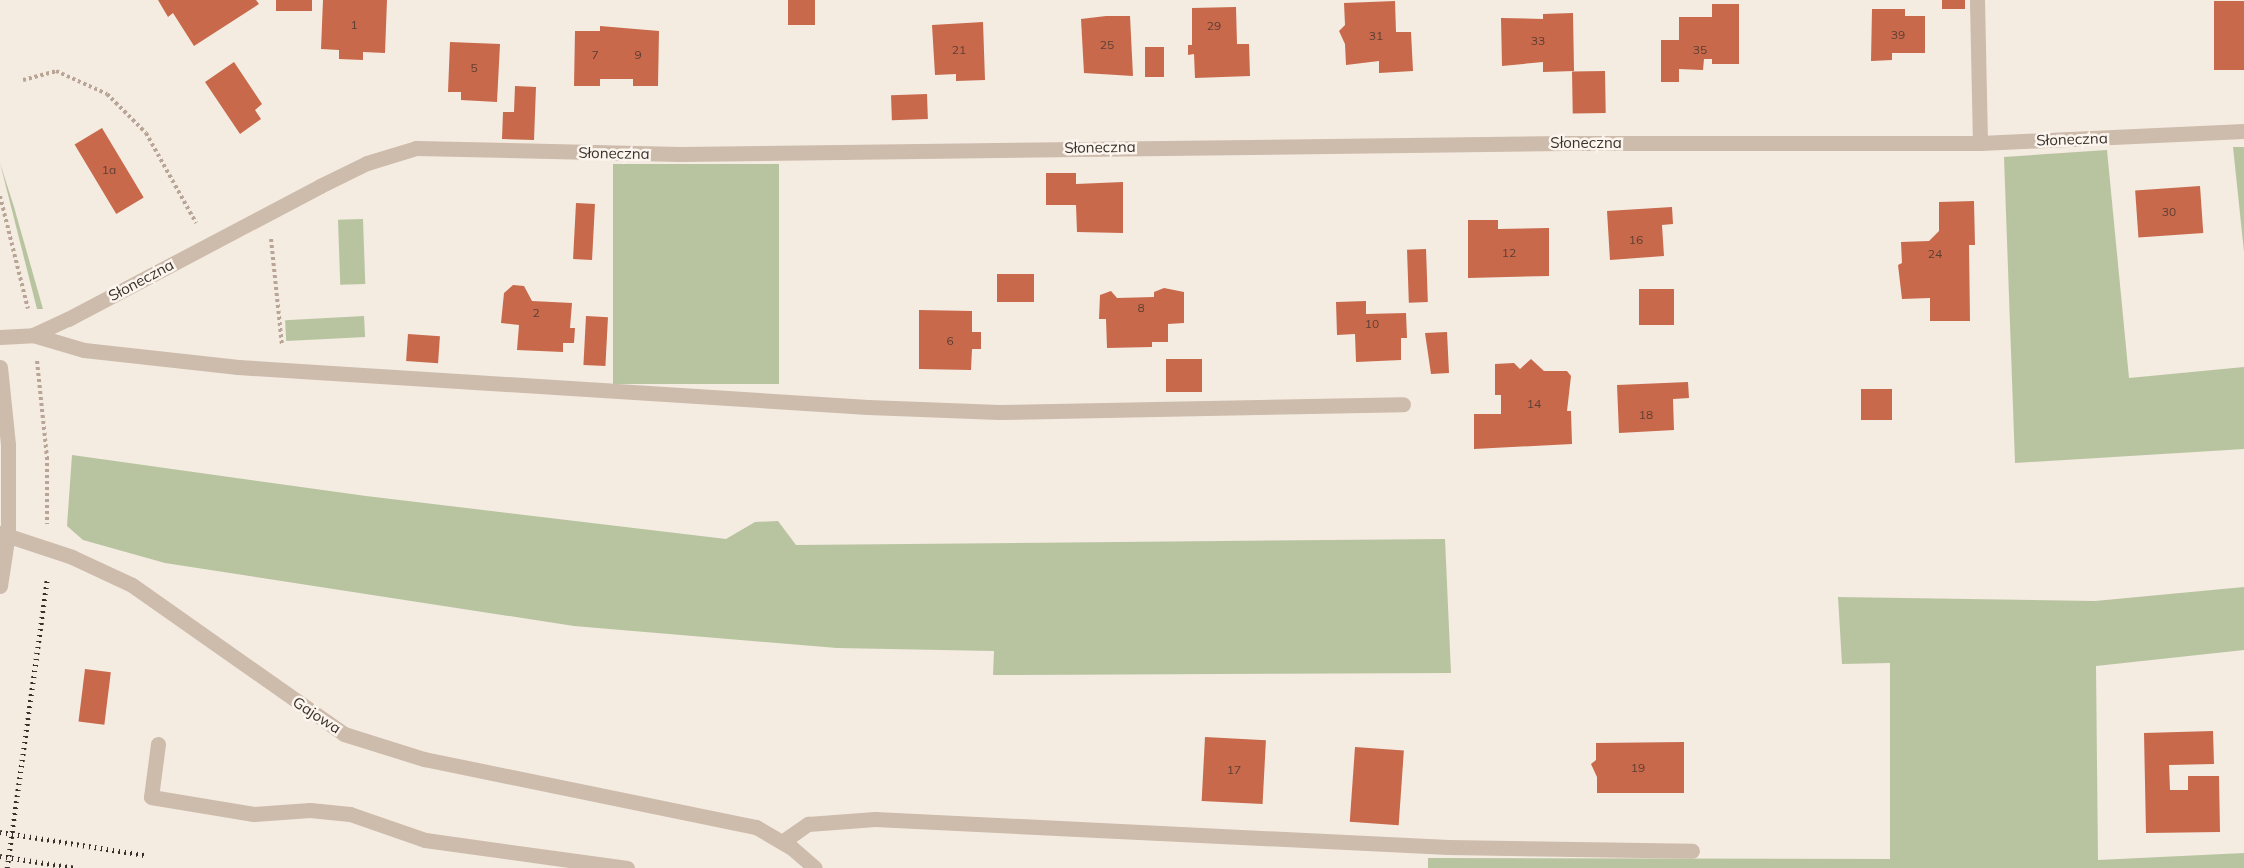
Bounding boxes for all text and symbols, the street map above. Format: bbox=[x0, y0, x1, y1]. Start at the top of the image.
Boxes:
house number: 1 bbox=[350, 18, 358, 32]
house number: 29 bbox=[1207, 19, 1221, 33]
house number: 39 bbox=[1891, 28, 1905, 42]
house number: 31 bbox=[1369, 29, 1383, 43]
house number: 33 bbox=[1531, 34, 1545, 48]
house number: 25 bbox=[1100, 38, 1114, 52]
house number: 21 bbox=[952, 43, 966, 57]
house number: 35 bbox=[1693, 43, 1707, 57]
house number: 7 bbox=[591, 48, 599, 62]
house number: 9 bbox=[634, 48, 642, 62]
house number: 5 bbox=[470, 61, 478, 75]
street label: Słoneczna bbox=[2036, 129, 2108, 149]
street label: Słoneczna bbox=[1550, 134, 1622, 152]
street label: Słoneczna bbox=[1064, 137, 1136, 157]
street label: Słoneczna bbox=[578, 143, 650, 163]
house number: 1a bbox=[102, 163, 116, 177]
house number: 30 bbox=[2162, 205, 2176, 219]
house number: 16 bbox=[1629, 233, 1643, 247]
house number: 12 bbox=[1502, 246, 1516, 260]
house number: 24 bbox=[1928, 247, 1942, 261]
street label: Słoneczna bbox=[105, 255, 177, 305]
house number: 8 bbox=[1137, 301, 1145, 315]
house number: 2 bbox=[532, 306, 540, 320]
house number: 10 bbox=[1365, 317, 1379, 331]
house number: 6 bbox=[946, 334, 954, 348]
house number: 14 bbox=[1527, 397, 1541, 411]
house number: 18 bbox=[1639, 408, 1653, 422]
street label: Gajowa bbox=[290, 693, 344, 737]
house number: 19 bbox=[1631, 761, 1645, 775]
house number: 17 bbox=[1227, 763, 1241, 777]

